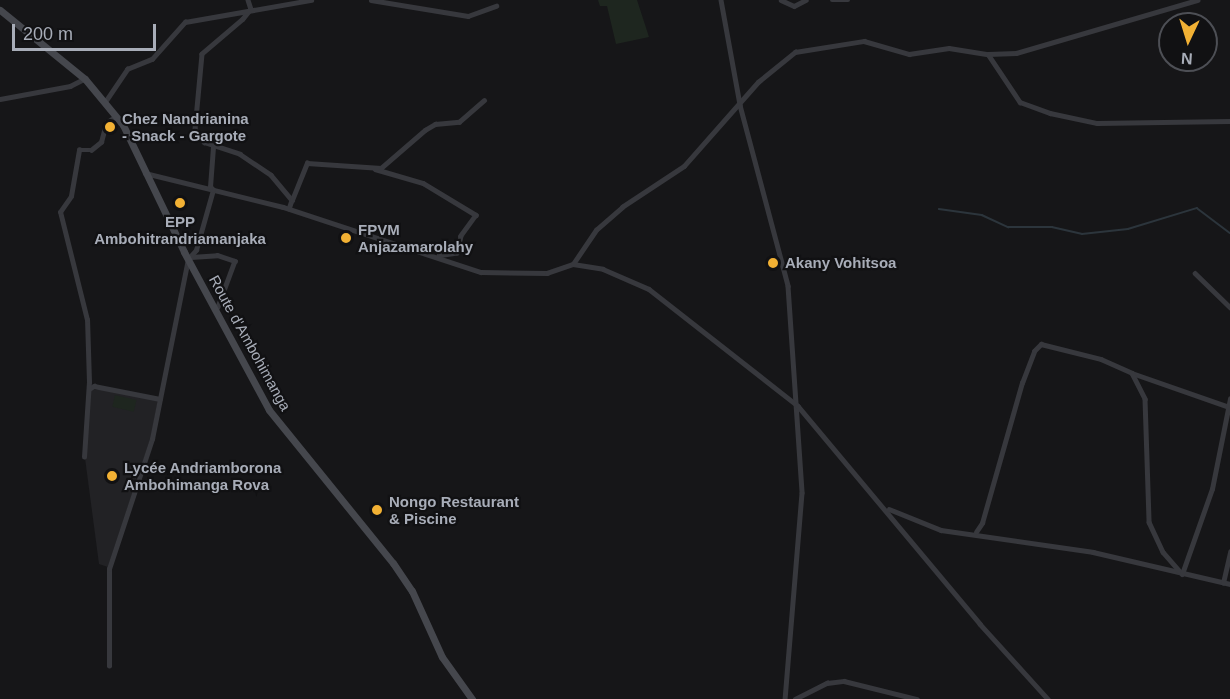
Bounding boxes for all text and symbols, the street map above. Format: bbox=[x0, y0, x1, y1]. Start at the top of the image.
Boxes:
scale bar bbox=[15, 12, 159, 50]
north arrow bbox=[1158, 12, 1218, 72]
text: 200 m bbox=[23, 24, 73, 44]
text: N bbox=[1180, 50, 1193, 67]
place label: Chez Nandrianina - Snack - Gargote bbox=[122, 109, 249, 144]
marker: Chez Nandrianina - Snack - Gargote bbox=[103, 120, 117, 134]
marker: EPP Ambohitrandriamanjaka bbox=[173, 196, 187, 210]
place label: EPP Ambohitrandriamanjaka bbox=[94, 212, 266, 247]
place label: FPVM Anjazamarolahy bbox=[358, 220, 473, 255]
marker: FPVM Anjazamarolahy bbox=[339, 231, 353, 245]
place label: Akany Vohitsoa bbox=[785, 254, 896, 272]
marker: Akany Vohitsoa bbox=[766, 256, 780, 270]
street label: Route d'Ambohimanga bbox=[205, 272, 295, 414]
place label: Lycée Andriamborona Ambohimanga Rova bbox=[124, 458, 282, 493]
marker: Lycée Andriamborona Ambohimanga Rova bbox=[105, 469, 119, 483]
place label: Nongo Restaurant & Piscine bbox=[389, 492, 519, 527]
marker: Nongo Restaurant & Piscine bbox=[370, 503, 384, 517]

